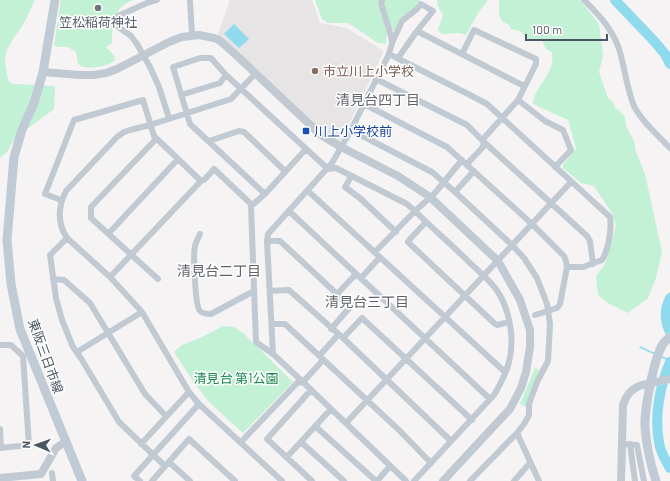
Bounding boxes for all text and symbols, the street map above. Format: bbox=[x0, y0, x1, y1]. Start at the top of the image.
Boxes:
marker: 笠松稲荷神社 bbox=[93, 3, 103, 13]
place label: 笠松稲荷神社 bbox=[59, 14, 137, 30]
scale bar bbox=[526, 16, 607, 42]
text: 100 m bbox=[532, 22, 562, 36]
place label: 市立川上小学校 bbox=[323, 63, 414, 79]
marker: 市立川上小学校 bbox=[310, 66, 320, 76]
district label: 清見台四丁目 bbox=[336, 91, 420, 108]
place label: 川上小学校前 bbox=[314, 123, 392, 139]
marker: 川上小学校前 bbox=[301, 126, 311, 136]
district label: 清見台二丁目 bbox=[177, 262, 261, 279]
district label: 清見台三丁目 bbox=[325, 293, 409, 310]
street label: 東阪三日市線 bbox=[25, 317, 67, 395]
park label: 清見台 第1公園 bbox=[193, 370, 279, 386]
north arrow bbox=[16, 425, 56, 465]
text: N bbox=[19, 441, 32, 449]

